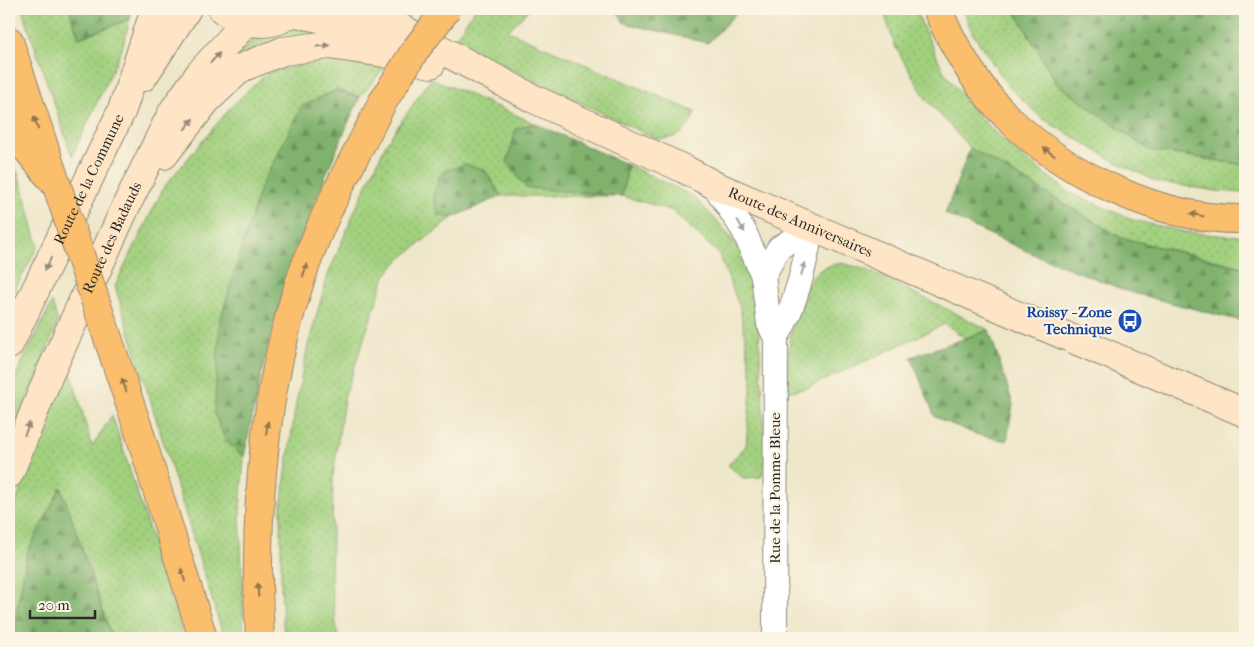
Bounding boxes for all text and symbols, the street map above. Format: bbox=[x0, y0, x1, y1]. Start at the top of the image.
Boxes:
one-way arrow bbox=[316, 42, 332, 50]
one-way arrow bbox=[209, 52, 221, 64]
street label: Route de la Commune bbox=[50, 110, 128, 247]
one-way arrow bbox=[32, 115, 39, 130]
one-way arrow bbox=[184, 117, 194, 131]
one-way arrow bbox=[1042, 147, 1056, 156]
street label: Route des Badauds bbox=[78, 178, 146, 296]
street label: Route des Anniversaires bbox=[725, 183, 876, 261]
one-way arrow bbox=[1188, 210, 1204, 218]
one-way arrow bbox=[736, 220, 745, 233]
one-way arrow bbox=[44, 257, 52, 271]
one-way arrow bbox=[799, 261, 807, 276]
one-way arrow bbox=[301, 262, 309, 277]
place label: Roissy - Zone Technique bbox=[1026, 303, 1113, 338]
bus stop icon: Roissy - Zone Technique bbox=[1117, 308, 1143, 334]
one-way arrow bbox=[119, 378, 127, 393]
street label: Rue de la Pomme Bleue bbox=[766, 412, 784, 564]
one-way arrow bbox=[263, 419, 271, 435]
one-way arrow bbox=[23, 421, 31, 436]
one-way arrow bbox=[179, 567, 187, 582]
one-way arrow bbox=[254, 581, 262, 597]
scale bar bbox=[30, 587, 95, 619]
text: 20 m bbox=[38, 596, 70, 614]

